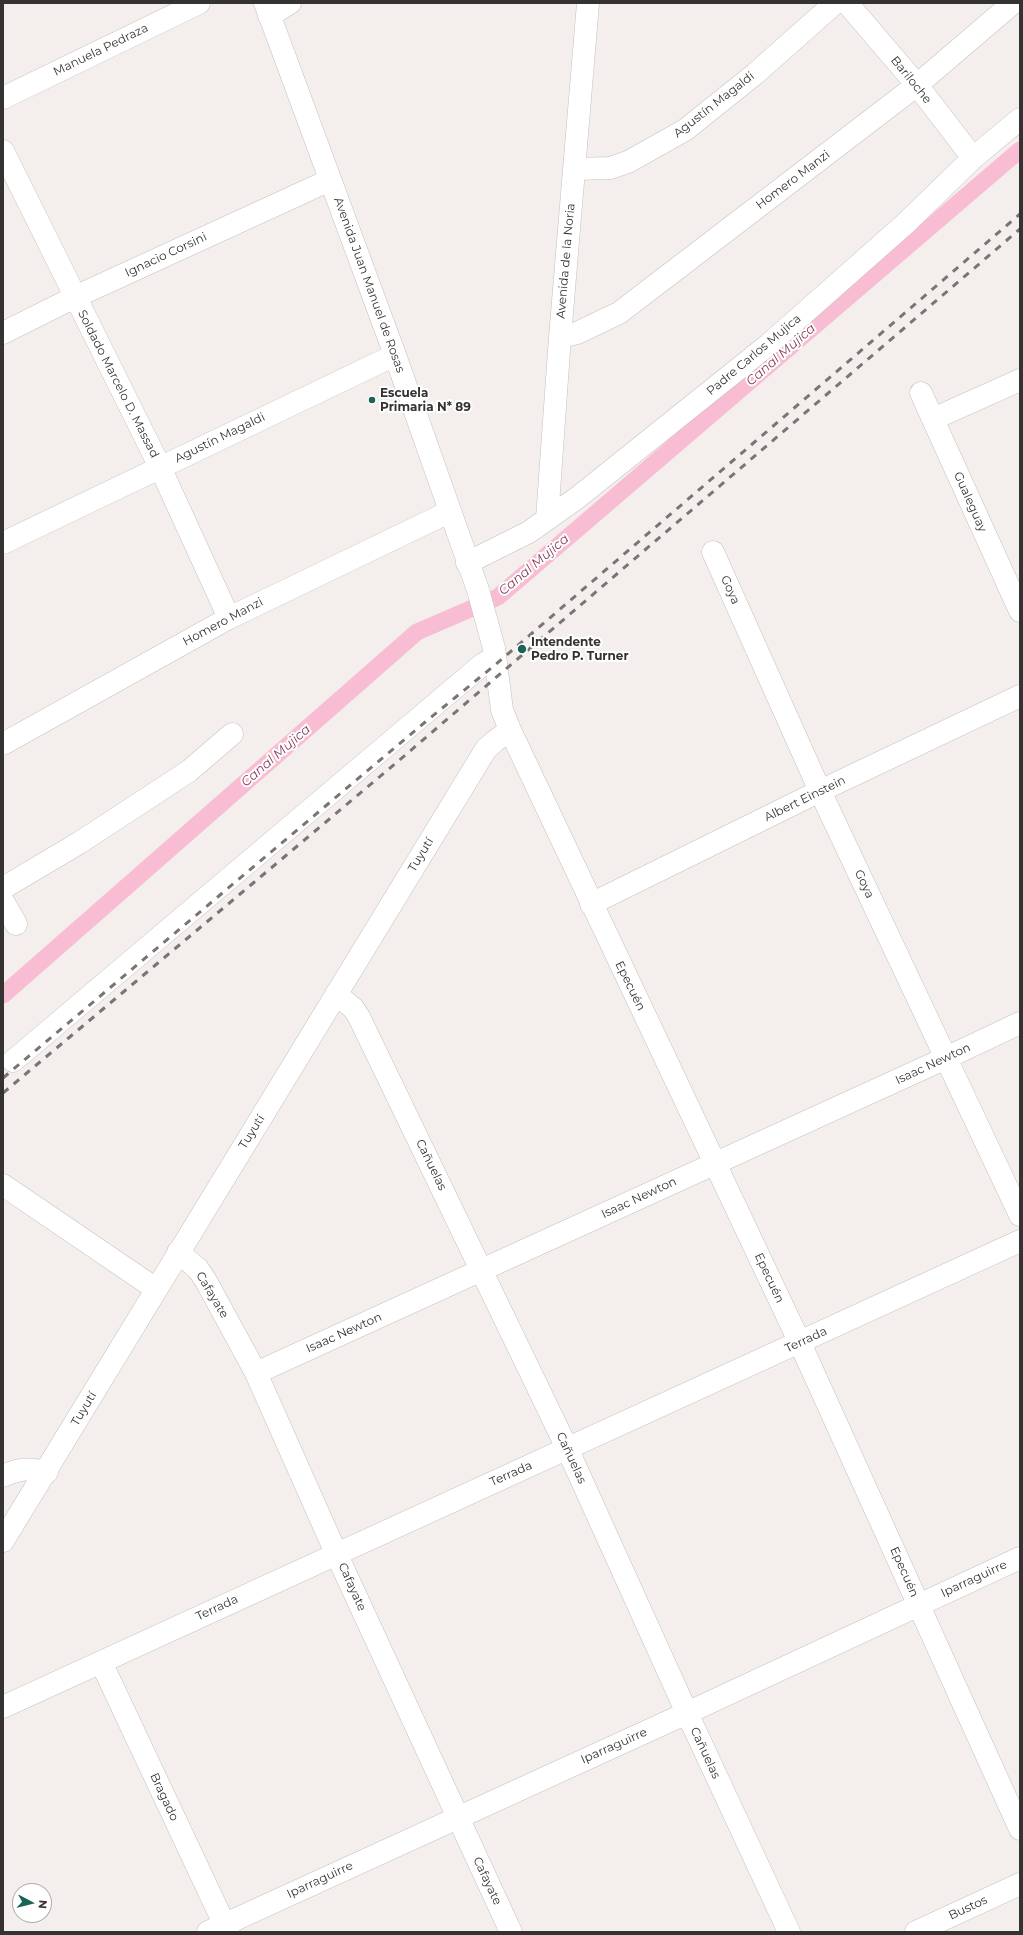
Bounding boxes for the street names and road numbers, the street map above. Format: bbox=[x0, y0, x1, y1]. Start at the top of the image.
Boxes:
street label: Manuela Pedraza bbox=[51, 21, 151, 79]
street label: Bariloche bbox=[888, 53, 934, 107]
street label: Agustín Magaldi bbox=[671, 69, 757, 141]
street label: Homero Manzi bbox=[753, 148, 833, 212]
street label: Avenida Juan Manuel de Rosas bbox=[330, 195, 408, 375]
street label: Avenida de la Noria bbox=[554, 203, 578, 319]
street label: Ignacio Corsini bbox=[123, 230, 209, 280]
street label: Soldado Marcelo D. Massad bbox=[74, 308, 162, 460]
street label: Padre Carlos Mujica bbox=[704, 311, 804, 399]
street label: Agustín Magaldi bbox=[173, 410, 267, 466]
street label: Gualeguay bbox=[950, 470, 990, 534]
street label: Goya bbox=[717, 573, 743, 607]
street label: Homero Manzi bbox=[181, 595, 265, 649]
street label: Albert Einstein bbox=[762, 773, 848, 825]
street label: Tuyutí bbox=[405, 835, 437, 875]
street label: Goya bbox=[851, 867, 877, 901]
street label: Epecuén bbox=[612, 959, 648, 1013]
street label: Isaac Newton bbox=[893, 1040, 973, 1088]
street label: Tuyutí bbox=[236, 1112, 268, 1152]
street label: Cañuelas bbox=[412, 1137, 450, 1193]
street label: Isaac Newton bbox=[599, 1174, 679, 1222]
street label: Epecuén bbox=[751, 1251, 787, 1305]
street label: Cafayate bbox=[193, 1269, 231, 1321]
street label: Isaac Newton bbox=[304, 1310, 384, 1356]
street label: Terrada bbox=[783, 1324, 829, 1356]
street label: Tuyutí bbox=[68, 1389, 100, 1429]
street label: Cañuelas bbox=[553, 1430, 589, 1486]
street label: Terrada bbox=[488, 1458, 534, 1490]
street label: Epecuén bbox=[887, 1545, 921, 1599]
street label: Iparraguirre bbox=[939, 1557, 1009, 1601]
street label: Cafayate bbox=[335, 1561, 369, 1613]
street label: Terrada bbox=[194, 1592, 240, 1624]
street label: Iparraguirre bbox=[579, 1725, 649, 1767]
street label: Cañuelas bbox=[687, 1725, 723, 1781]
street label: Bragado bbox=[147, 1771, 181, 1823]
street label: Cafayate bbox=[470, 1855, 504, 1907]
street label: Iparraguirre bbox=[285, 1858, 355, 1902]
street label: Bustos bbox=[946, 1893, 990, 1923]

